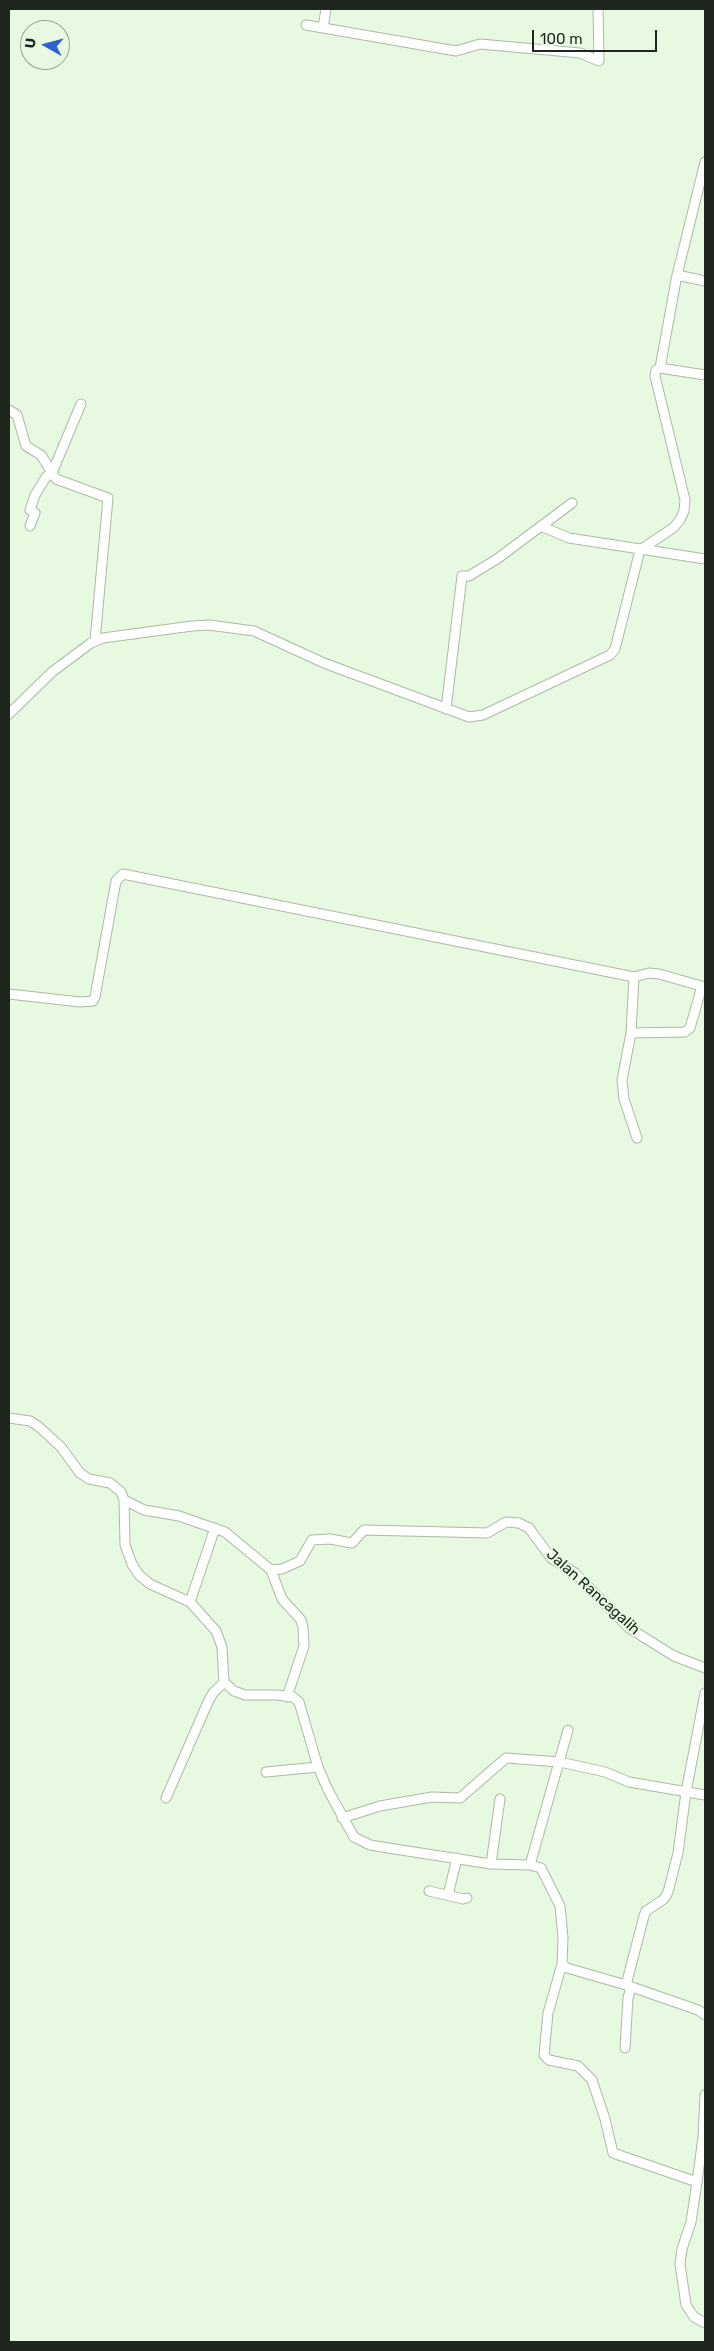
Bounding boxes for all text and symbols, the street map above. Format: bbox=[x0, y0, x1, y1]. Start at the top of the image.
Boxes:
north arrow bbox=[20, 20, 70, 70]
scale bar bbox=[534, 20, 659, 52]
text: 100 m bbox=[540, 30, 582, 48]
text: U bbox=[22, 37, 40, 49]
street label: Jalan Rancagalih bbox=[542, 1545, 644, 1639]

